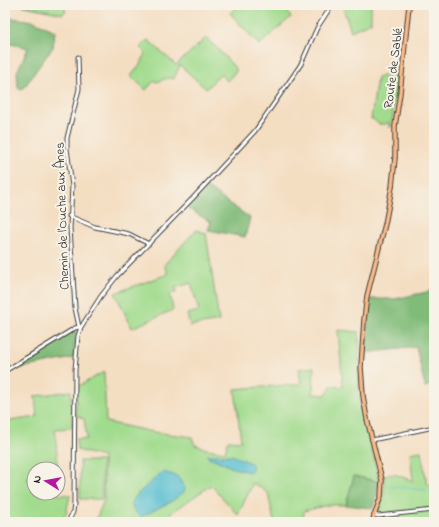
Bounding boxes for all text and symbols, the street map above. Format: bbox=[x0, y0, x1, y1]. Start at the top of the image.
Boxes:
street label: Route de Sablé bbox=[379, 27, 408, 110]
street label: Chemin de l'Ouche aux Ânes bbox=[50, 141, 75, 290]
north arrow bbox=[26, 461, 66, 501]
text: N bbox=[29, 474, 46, 484]

